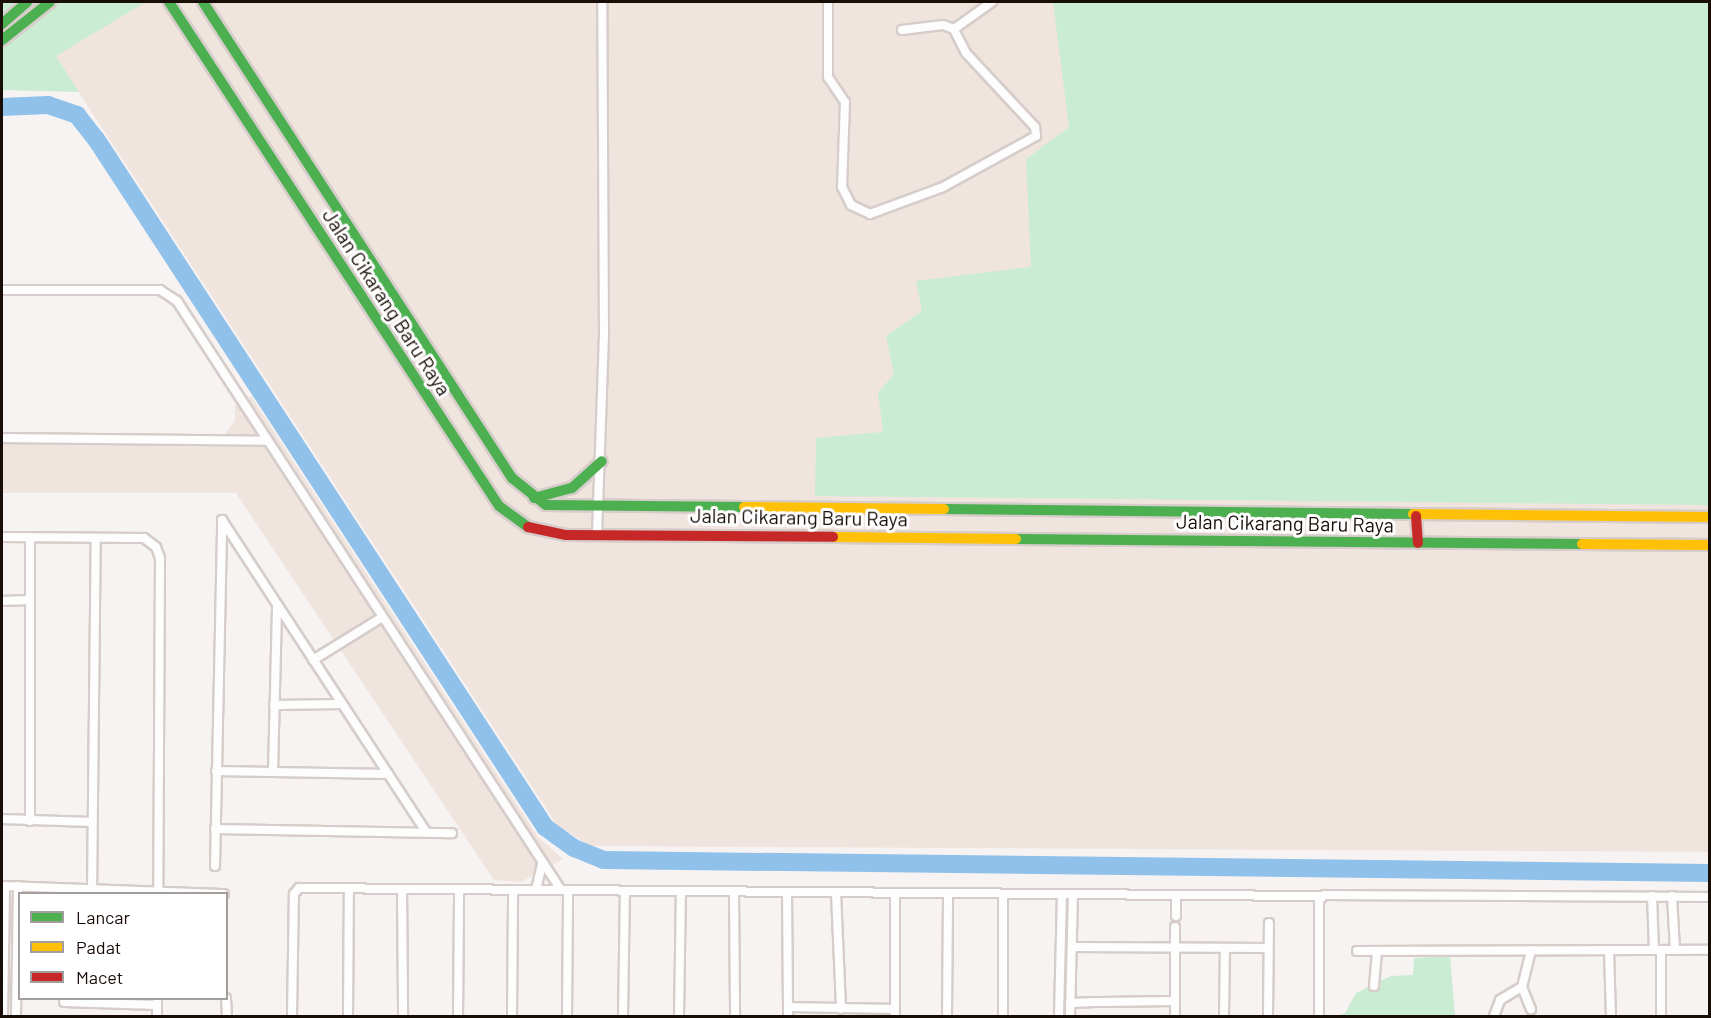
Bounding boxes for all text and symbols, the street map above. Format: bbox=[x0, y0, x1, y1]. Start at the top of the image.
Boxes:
street label: Jalan Cikarang Baru Raya bbox=[318, 204, 456, 400]
street label: Jalan Cikarang Baru Raya bbox=[690, 503, 908, 531]
street label: Jalan Cikarang Baru Raya bbox=[1176, 509, 1394, 537]
legend bbox=[18, 892, 228, 1000]
text: Lancar bbox=[76, 906, 130, 928]
text: Padat bbox=[76, 936, 121, 958]
text: Macet bbox=[76, 966, 123, 988]

